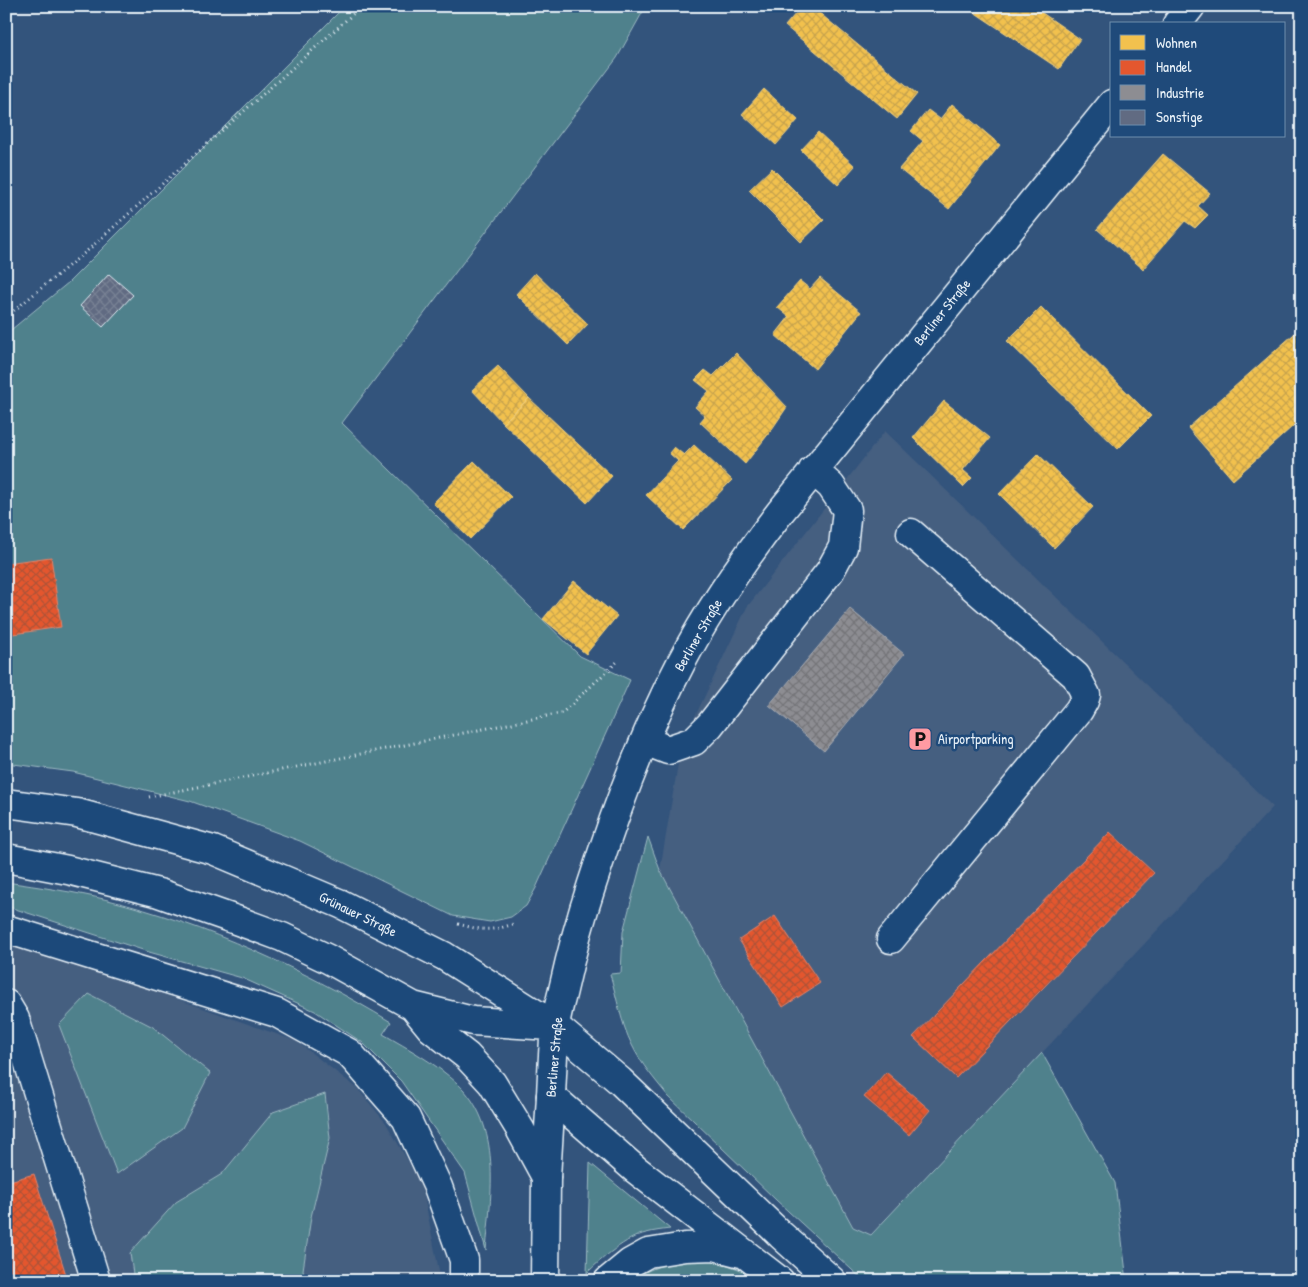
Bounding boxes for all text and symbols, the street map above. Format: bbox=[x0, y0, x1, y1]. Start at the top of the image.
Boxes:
legend bbox=[1110, 22, 1286, 138]
text: Wohnen bbox=[1156, 32, 1197, 53]
text: Handel bbox=[1156, 56, 1192, 77]
text: Industrie bbox=[1156, 82, 1204, 103]
text: Sonstige bbox=[1156, 106, 1203, 127]
street label: Berliner Straße bbox=[909, 274, 975, 350]
street label: Berliner Straße bbox=[669, 595, 727, 675]
parking icon: Airportparking bbox=[907, 726, 933, 752]
place label: Airportparking bbox=[938, 729, 1014, 749]
street label: Grünauer Straße bbox=[316, 887, 401, 942]
street label: Berliner Straße bbox=[541, 1016, 568, 1098]

